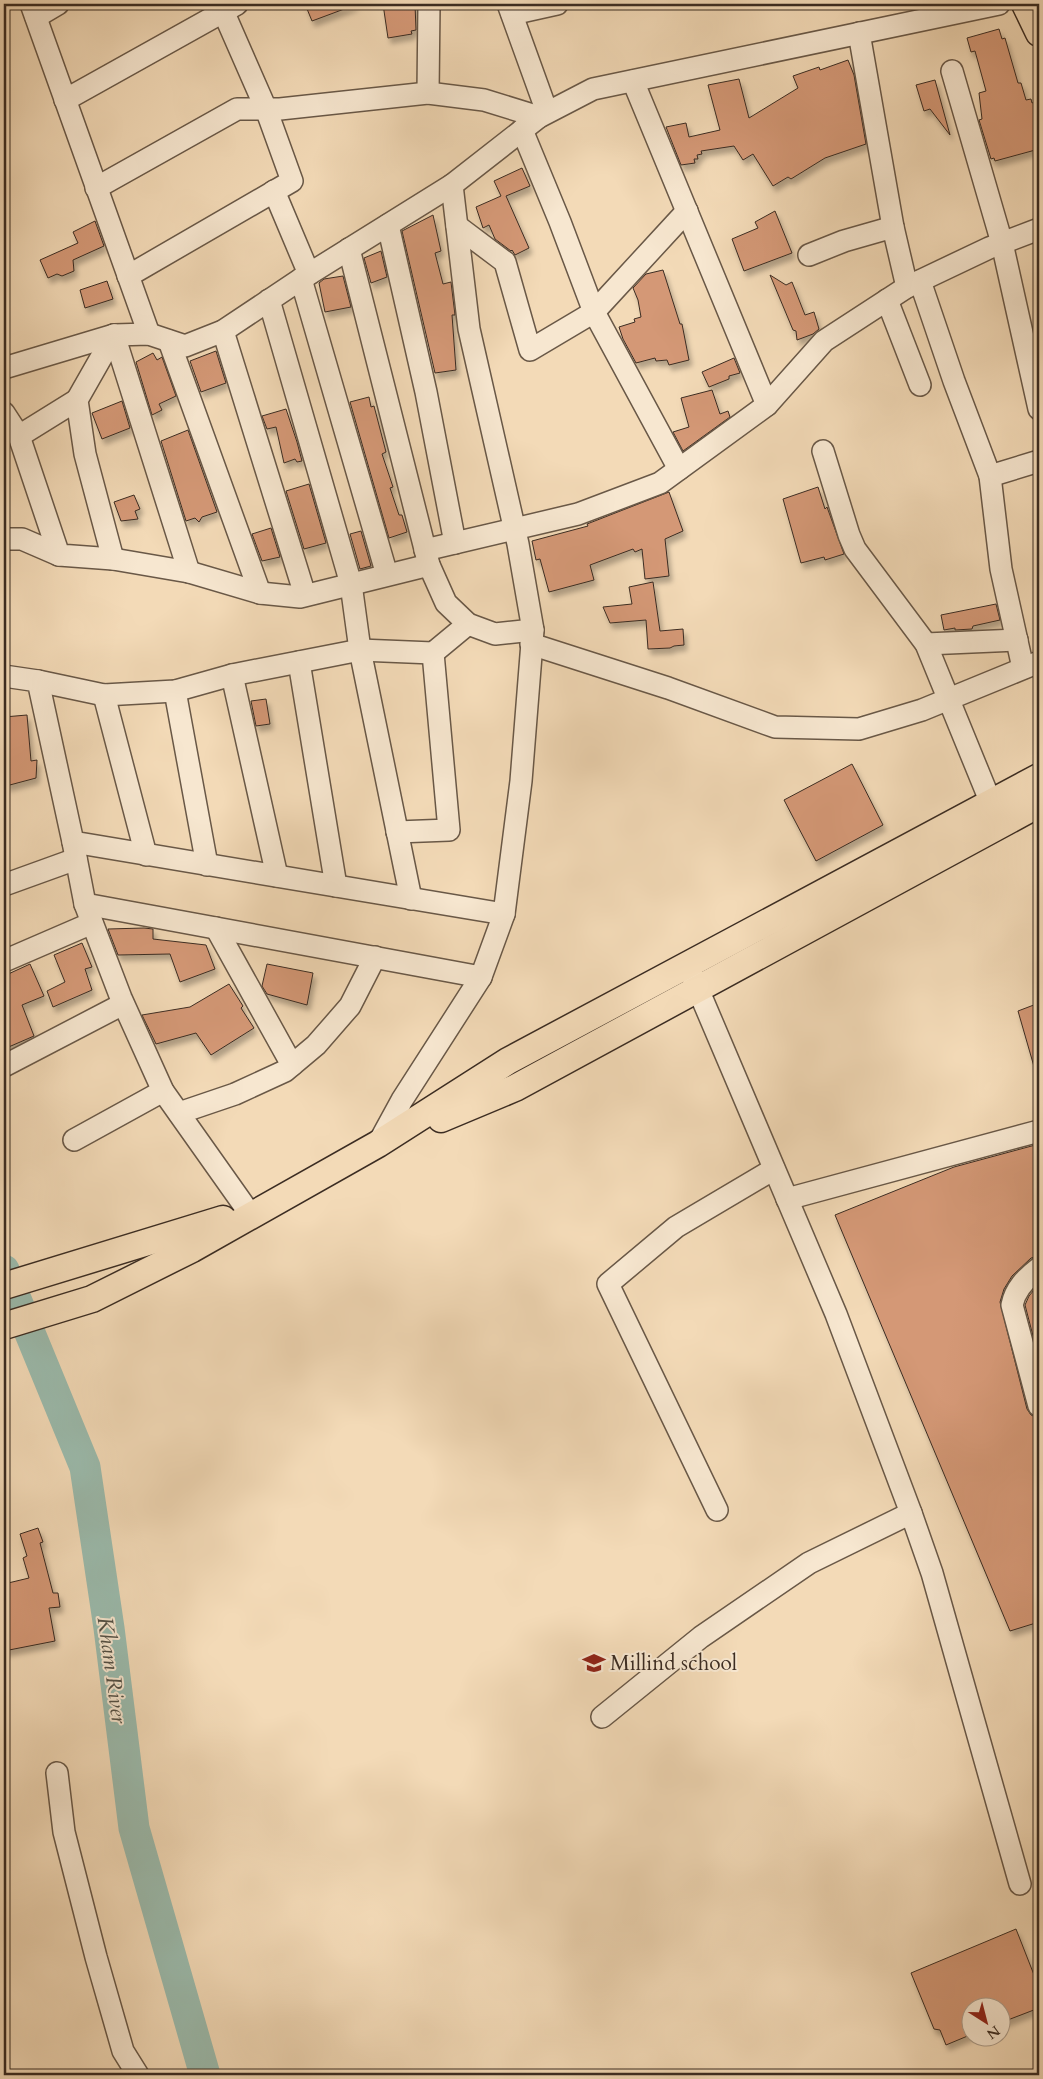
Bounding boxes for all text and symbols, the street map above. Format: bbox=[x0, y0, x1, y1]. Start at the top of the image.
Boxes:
water label: Kham River bbox=[90, 1615, 134, 1726]
place label: Millind school bbox=[610, 1649, 737, 1678]
school or university icon: Millind school bbox=[581, 1650, 607, 1676]
north arrow bbox=[960, 1996, 1010, 2046]
text: N bbox=[983, 2021, 1004, 2043]

